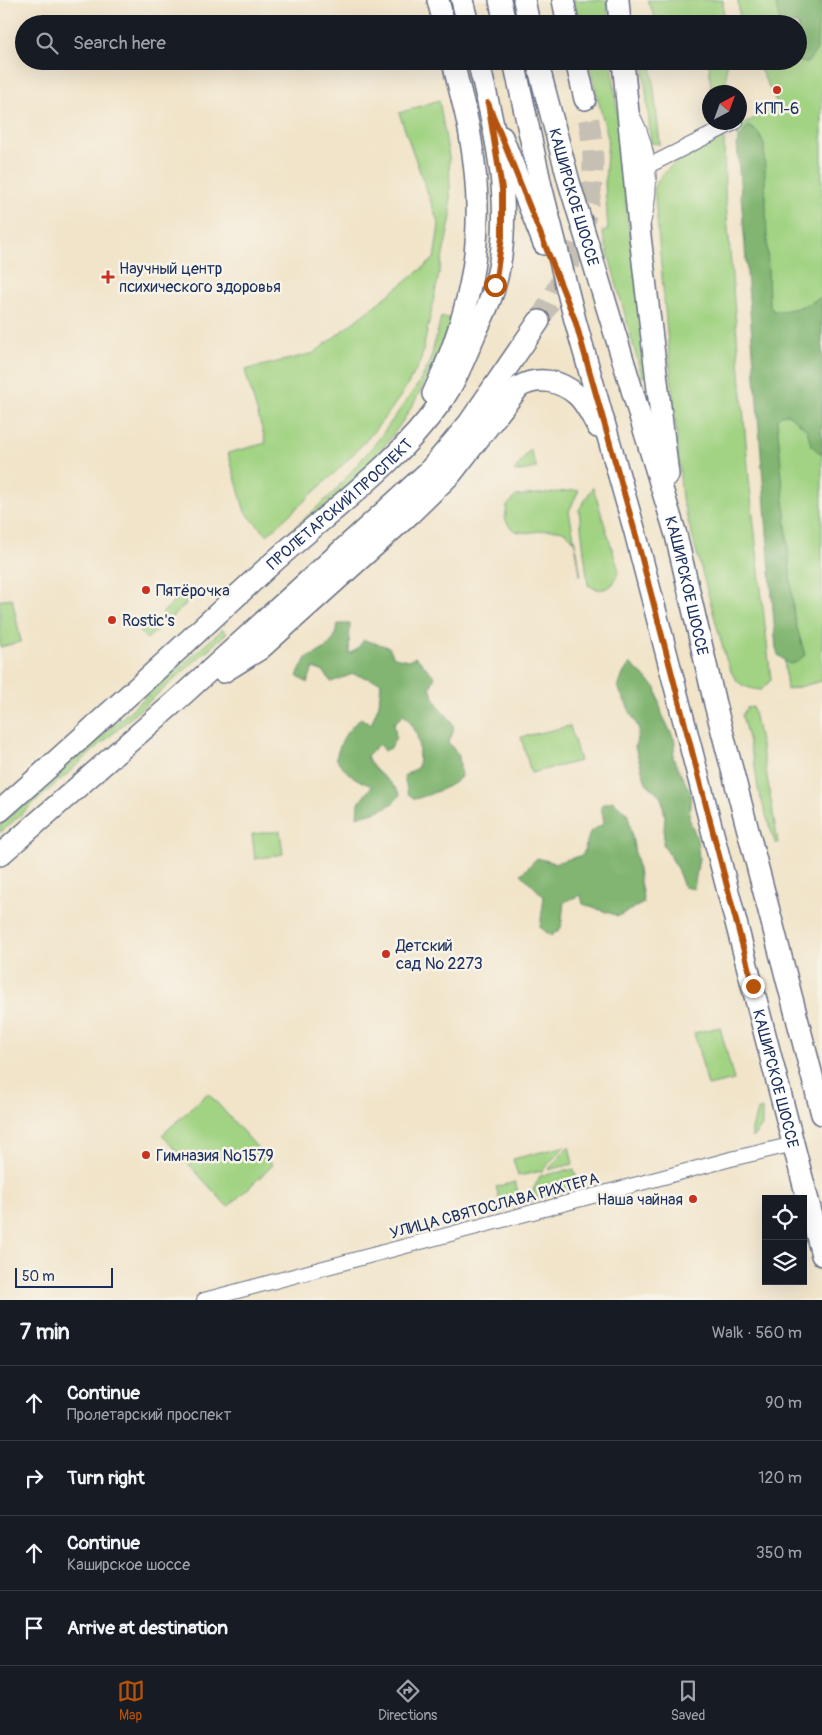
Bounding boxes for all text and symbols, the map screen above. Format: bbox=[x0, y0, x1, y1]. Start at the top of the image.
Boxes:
search box bbox=[15, 15, 807, 70]
icon: search bbox=[33, 29, 61, 57]
text: Search here bbox=[73, 31, 166, 55]
marker: КПП-6 bbox=[771, 84, 783, 96]
north arrow bbox=[702, 85, 747, 130]
place label: КПП-6 bbox=[755, 99, 799, 119]
street label: КАШИРСКОЕ ШОССЕ bbox=[544, 126, 603, 269]
place label: Научный центр психического здоровья bbox=[119, 259, 281, 297]
marker: Научный центр психического здоровья bbox=[101, 270, 115, 284]
route start bbox=[484, 274, 507, 297]
street label: ПРОЛЕТАРСКИЙ ПРОСПЕКТ bbox=[263, 434, 417, 574]
street label: КАШИРСКОЕ ШОССЕ bbox=[660, 514, 712, 658]
place label: Пятёрочка bbox=[156, 581, 230, 601]
marker: Пятёрочка bbox=[140, 584, 152, 596]
place label: Rostic's bbox=[122, 611, 175, 631]
marker: Rostic's bbox=[106, 614, 118, 626]
place label: Детский сад № 2273 bbox=[395, 936, 483, 974]
marker: Детский сад № 2273 bbox=[380, 948, 392, 960]
route end bbox=[742, 975, 765, 998]
street label: КАШИРСКОЕ ШОССЕ bbox=[748, 1007, 803, 1150]
place label: Гимназия №1579 bbox=[156, 1146, 274, 1166]
marker: Гимназия №1579 bbox=[140, 1149, 152, 1161]
street label: УЛИЦА СВЯТОСЛАВА РИХТЕРА bbox=[387, 1168, 601, 1244]
place label: Наша чайная bbox=[597, 1190, 683, 1210]
marker: Наша чайная bbox=[687, 1193, 699, 1205]
map controls bbox=[762, 1195, 807, 1285]
button: locate bbox=[762, 1195, 807, 1240]
button: layers bbox=[762, 1240, 807, 1285]
scale bar bbox=[15, 1265, 112, 1288]
text: 50 m bbox=[22, 1268, 55, 1285]
text: 7 min bbox=[20, 1319, 70, 1346]
text: Walk · 560 m bbox=[712, 1323, 802, 1343]
text: Continue bbox=[67, 1381, 140, 1405]
icon: ahead bbox=[20, 1389, 48, 1417]
text: 90 m bbox=[765, 1393, 802, 1413]
text: Пролетарский проспект bbox=[67, 1405, 231, 1425]
icon: right bbox=[20, 1464, 48, 1492]
text: Turn right bbox=[67, 1466, 145, 1490]
text: 120 m bbox=[758, 1468, 802, 1488]
text: Continue bbox=[67, 1531, 140, 1555]
icon: ahead bbox=[20, 1539, 48, 1567]
text: 350 m bbox=[756, 1543, 802, 1563]
text: Каширское шоссе bbox=[67, 1555, 190, 1575]
icon: arrive bbox=[20, 1614, 48, 1642]
text: Arrive at destination bbox=[67, 1616, 228, 1640]
tab: Map bbox=[117, 1677, 145, 1724]
tab: Directions bbox=[378, 1677, 437, 1724]
tab: Saved bbox=[671, 1677, 705, 1724]

